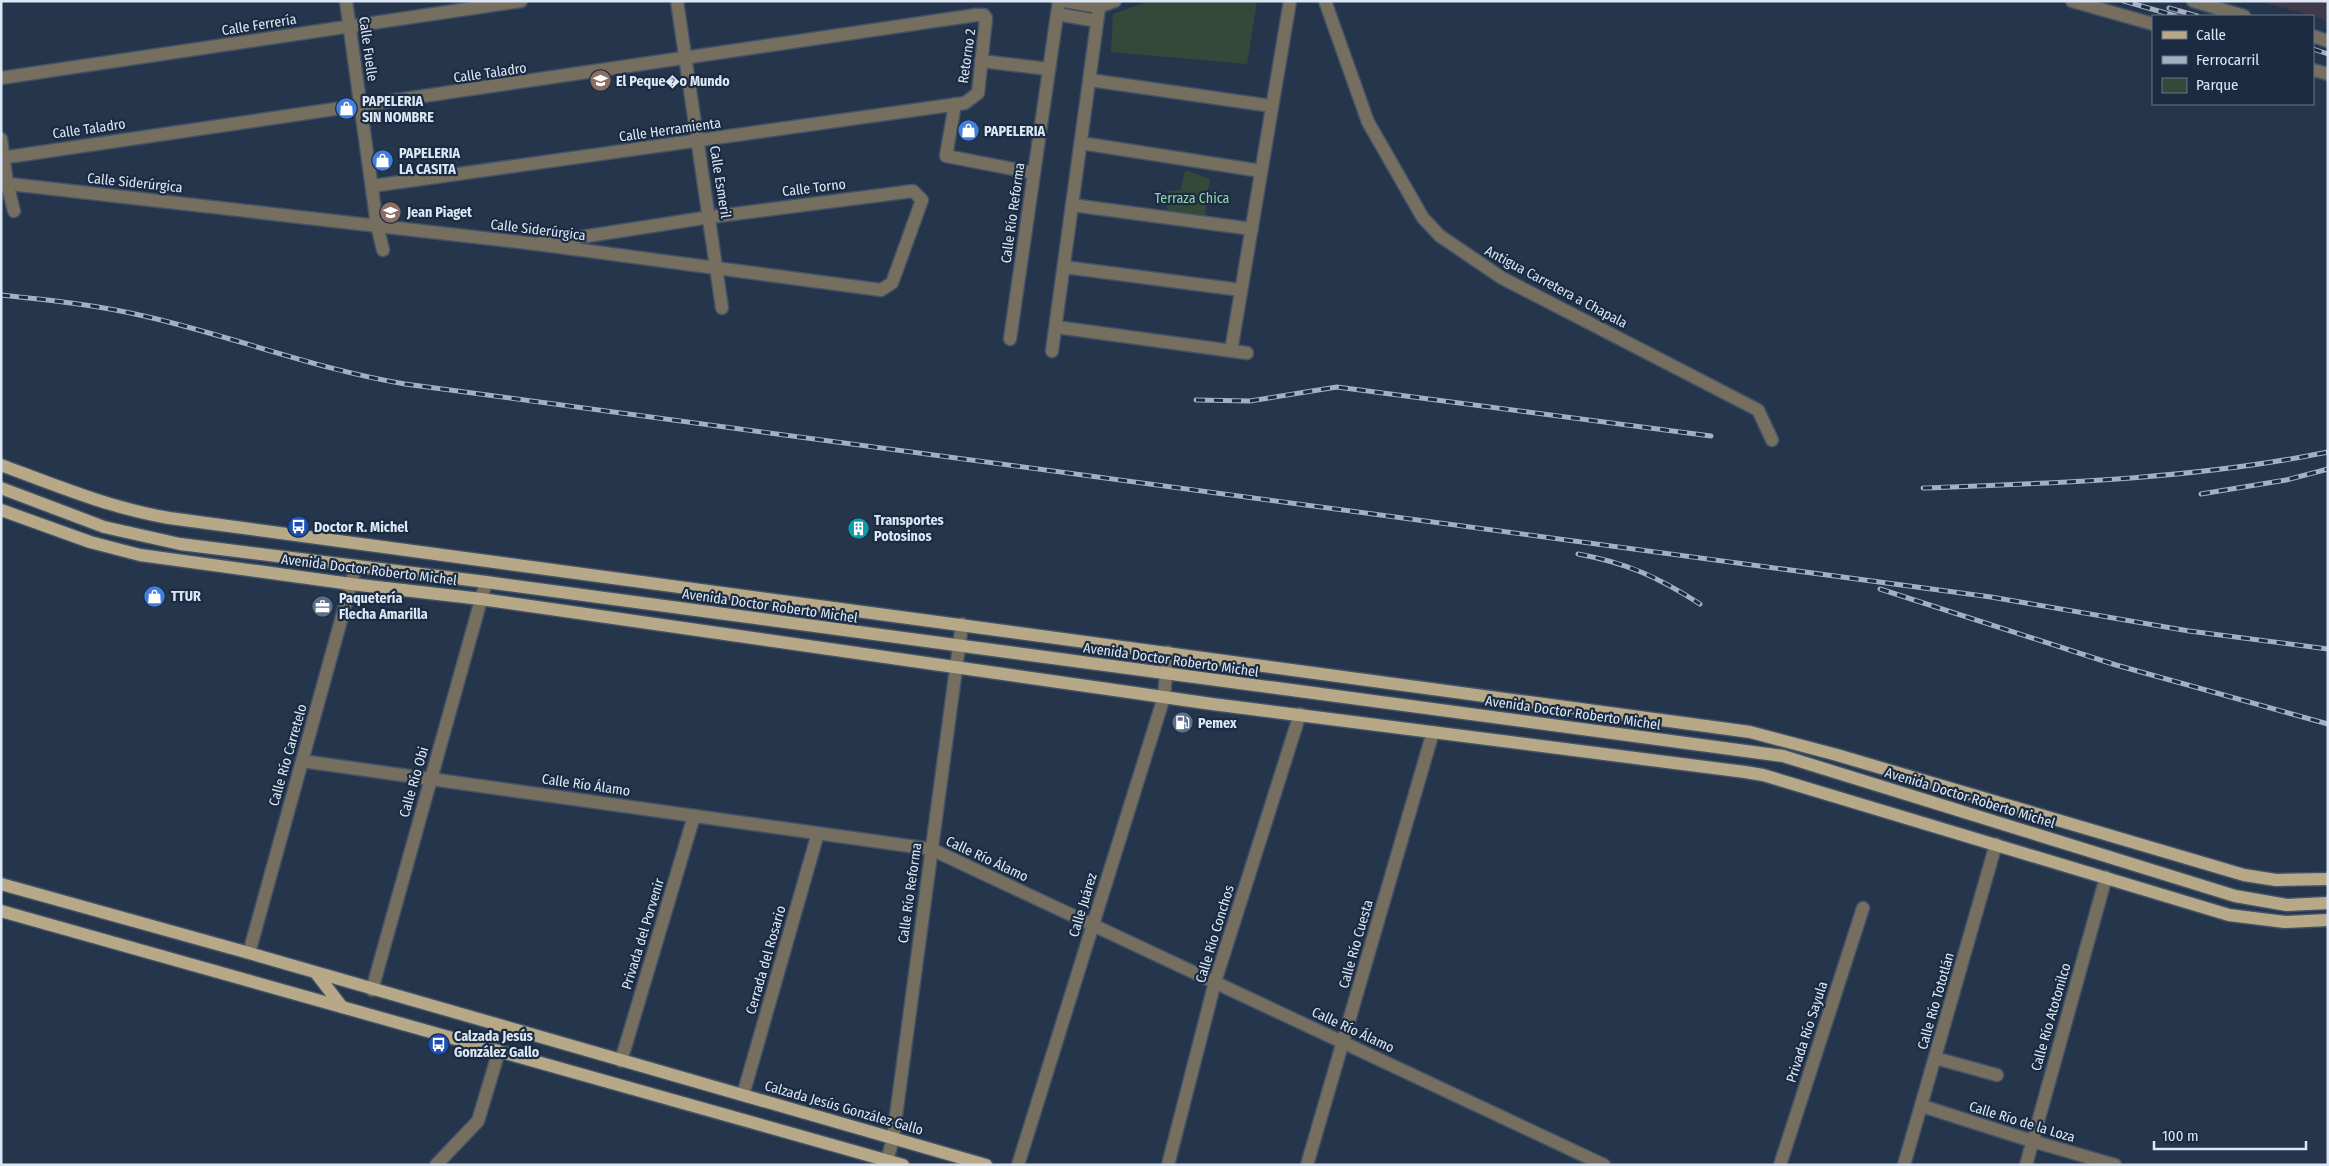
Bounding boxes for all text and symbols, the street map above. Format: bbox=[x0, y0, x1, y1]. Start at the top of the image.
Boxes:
street label: Calle Ferrería bbox=[220, 11, 298, 39]
street label: Calle Fuelle bbox=[355, 15, 381, 83]
legend bbox=[2152, 15, 2314, 105]
text: Calle bbox=[2196, 26, 2226, 44]
street label: Retorno 2 bbox=[955, 27, 979, 85]
text: Ferrocarril bbox=[2196, 51, 2259, 69]
street label: Calle Taladro bbox=[452, 59, 528, 87]
school or university icon: El Peque�o Mundo bbox=[588, 69, 612, 93]
place label: El Peque�o Mundo bbox=[616, 73, 730, 90]
text: Parque bbox=[2196, 76, 2239, 94]
place label: PAPELERIA SIN NOMBRE bbox=[362, 93, 434, 126]
shop icon: PAPELERIA SIN NOMBRE bbox=[334, 97, 358, 121]
street label: Calle Herramienta bbox=[618, 114, 722, 146]
street label: Calle Taladro bbox=[51, 115, 127, 143]
shop icon: PAPELERIA bbox=[956, 119, 980, 143]
place label: PAPELERIA bbox=[984, 123, 1045, 140]
street label: Calle Esmeril bbox=[706, 144, 734, 220]
place label: PAPELERIA LA CASITA bbox=[399, 145, 460, 178]
shop icon: PAPELERIA LA CASITA bbox=[371, 149, 395, 173]
street label: Calle Río Reforma bbox=[998, 161, 1028, 264]
street label: Calle Siderúrgica bbox=[86, 170, 184, 196]
street label: Calle Torno bbox=[781, 176, 847, 200]
park label: Terraza Chica bbox=[1155, 190, 1230, 207]
school or university icon: Jean Piaget bbox=[379, 200, 403, 224]
place label: Jean Piaget bbox=[406, 204, 473, 221]
street label: Calle Siderúrgica bbox=[489, 216, 587, 244]
street label: Antigua Carretera a Chapala bbox=[1482, 242, 1630, 332]
place label: Transportes Potosinos bbox=[874, 512, 944, 545]
bus stop icon: Doctor R. Michel bbox=[286, 515, 310, 539]
building icon: Transportes Potosinos bbox=[846, 516, 870, 540]
place label: Doctor R. Michel bbox=[314, 519, 408, 536]
street label: Avenida Doctor Roberto Michel bbox=[280, 551, 458, 589]
shop icon: TTUR bbox=[143, 584, 167, 608]
street label: Avenida Doctor Roberto Michel bbox=[681, 585, 859, 627]
place label: TTUR bbox=[171, 588, 201, 605]
place label: Paquetería Flecha Amarilla bbox=[339, 590, 428, 623]
office icon: Paquetería Flecha Amarilla bbox=[311, 594, 335, 618]
street label: Avenida Doctor Roberto Michel bbox=[1082, 639, 1260, 681]
street label: Avenida Doctor Roberto Michel bbox=[1484, 692, 1662, 734]
street label: Calle Río Carretelo bbox=[265, 702, 311, 808]
fuel station icon: Pemex bbox=[1170, 711, 1194, 735]
place label: Pemex bbox=[1198, 715, 1237, 732]
street label: Calle Río Obi bbox=[396, 745, 432, 819]
street label: Avenida Doctor Roberto Michel bbox=[1883, 764, 2057, 832]
street label: Calle Río Álamo bbox=[541, 769, 631, 800]
street label: Calle Río Álamo bbox=[943, 832, 1031, 886]
street label: Calle Río Reforma bbox=[895, 841, 925, 944]
street label: Calle Juárez bbox=[1065, 870, 1101, 939]
street label: Privada del Porvenir bbox=[618, 876, 668, 992]
street label: Calle Río Conchos bbox=[1192, 883, 1238, 985]
street label: Calle Río Cuesta bbox=[1335, 898, 1377, 990]
street label: Cerrada del Rosario bbox=[742, 904, 790, 1016]
street label: Calle Río Tototlán bbox=[1914, 951, 1958, 1051]
street label: Calle Río Atotonilco bbox=[2027, 961, 2075, 1073]
street label: Privada Río Sayula bbox=[1783, 979, 1831, 1085]
street label: Calle Río Álamo bbox=[1309, 1003, 1397, 1057]
place label: Calzada Jesús González Gallo bbox=[454, 1028, 540, 1061]
bus stop icon: Calzada Jesús González Gallo bbox=[426, 1032, 450, 1056]
street label: Calzada Jesús González Gallo bbox=[763, 1077, 925, 1139]
street label: Calle Río de la Loza bbox=[1967, 1098, 2077, 1146]
scale bar bbox=[2154, 1118, 2306, 1150]
text: 100 m bbox=[2162, 1127, 2199, 1145]

